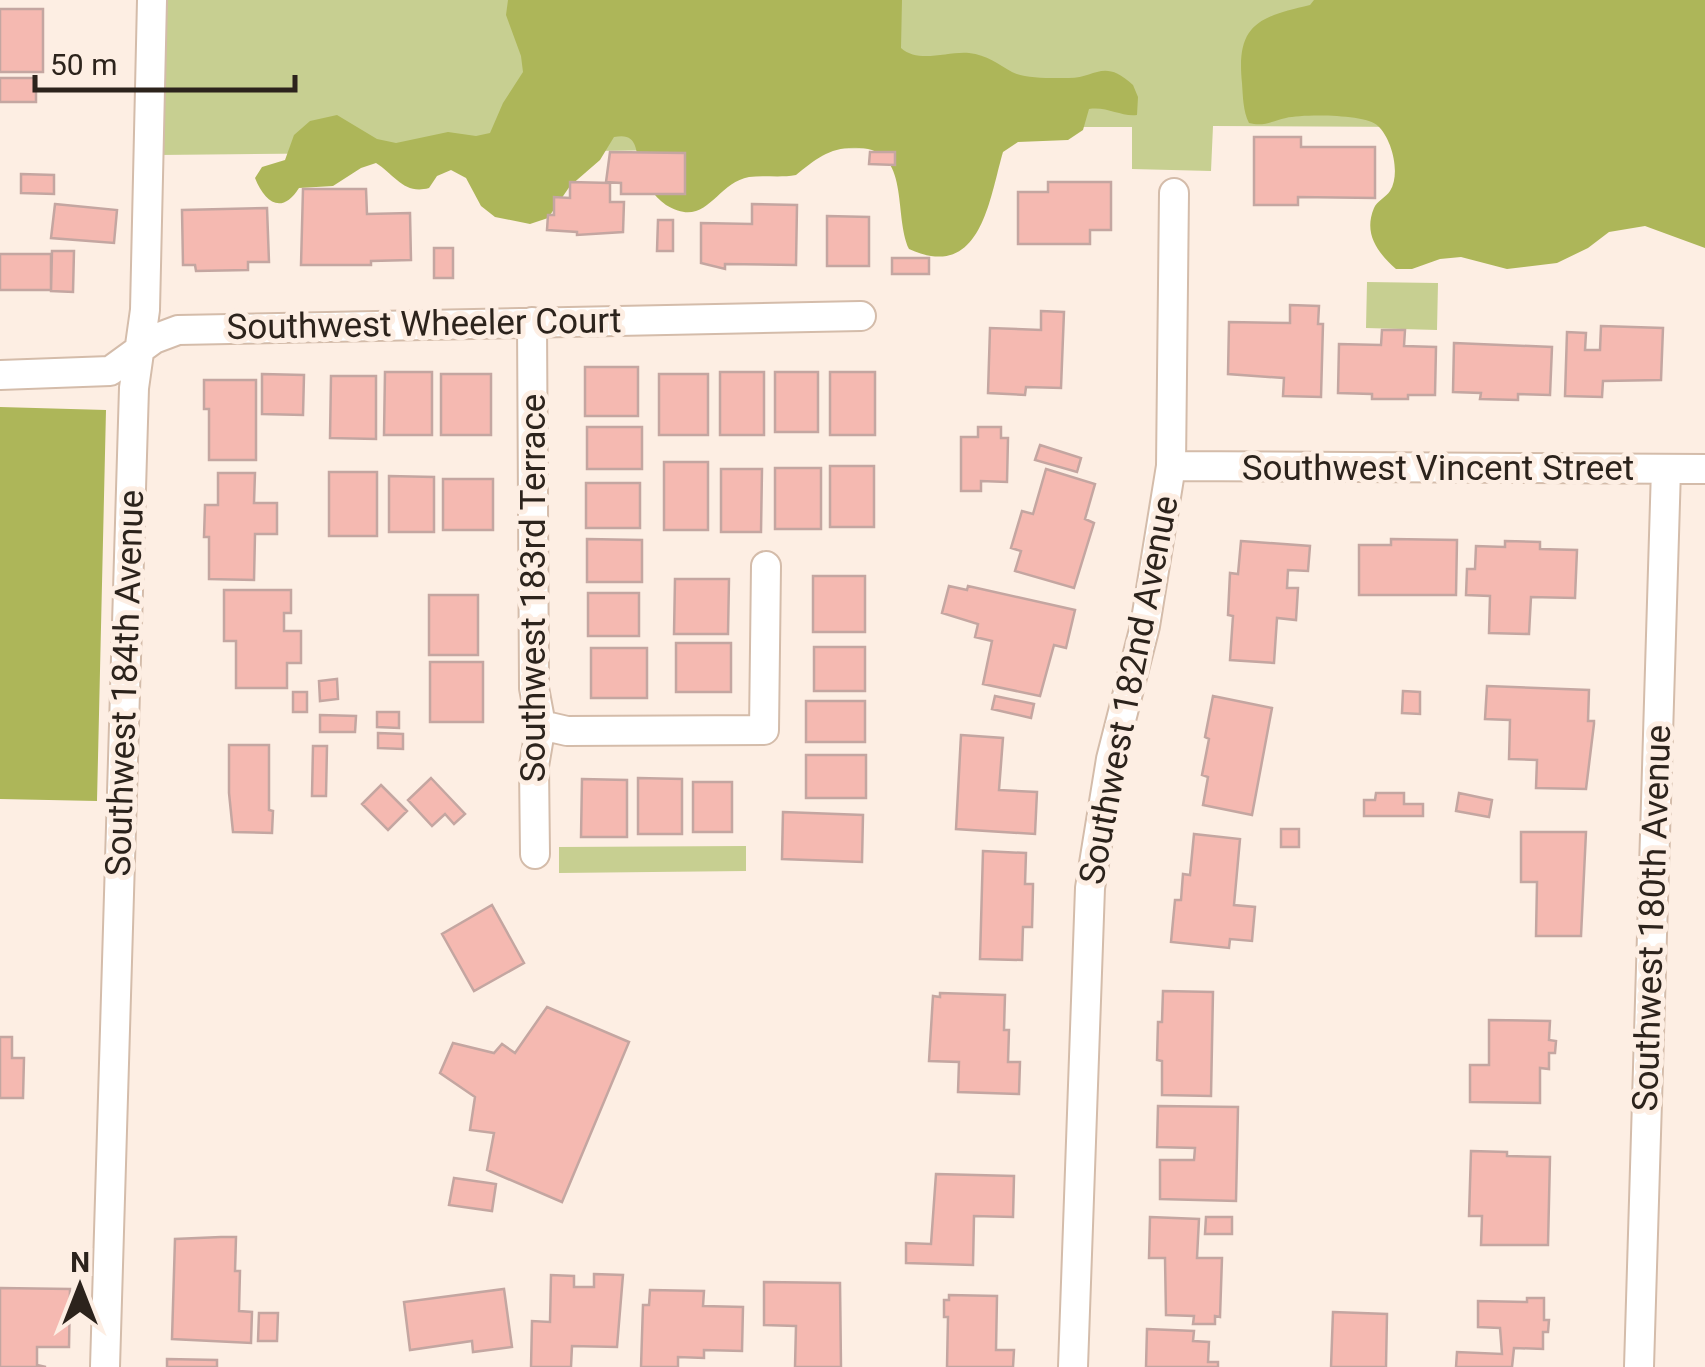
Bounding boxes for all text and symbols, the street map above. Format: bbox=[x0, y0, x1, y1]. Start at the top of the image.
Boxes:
scale bar bbox=[35, 30, 295, 92]
text: 50 m bbox=[50, 47, 117, 82]
street label: Southwest Wheeler Court bbox=[226, 300, 622, 348]
street label: Southwest 183rd Terrace bbox=[513, 394, 554, 782]
street label: Southwest Vincent Street bbox=[1242, 448, 1634, 489]
street label: Southwest 184th Avenue bbox=[98, 489, 152, 877]
street label: Southwest 182nd Avenue bbox=[1071, 492, 1187, 888]
street label: Southwest 180th Avenue bbox=[1625, 724, 1679, 1112]
north arrow bbox=[30, 1237, 130, 1337]
text: N bbox=[70, 1246, 90, 1279]

